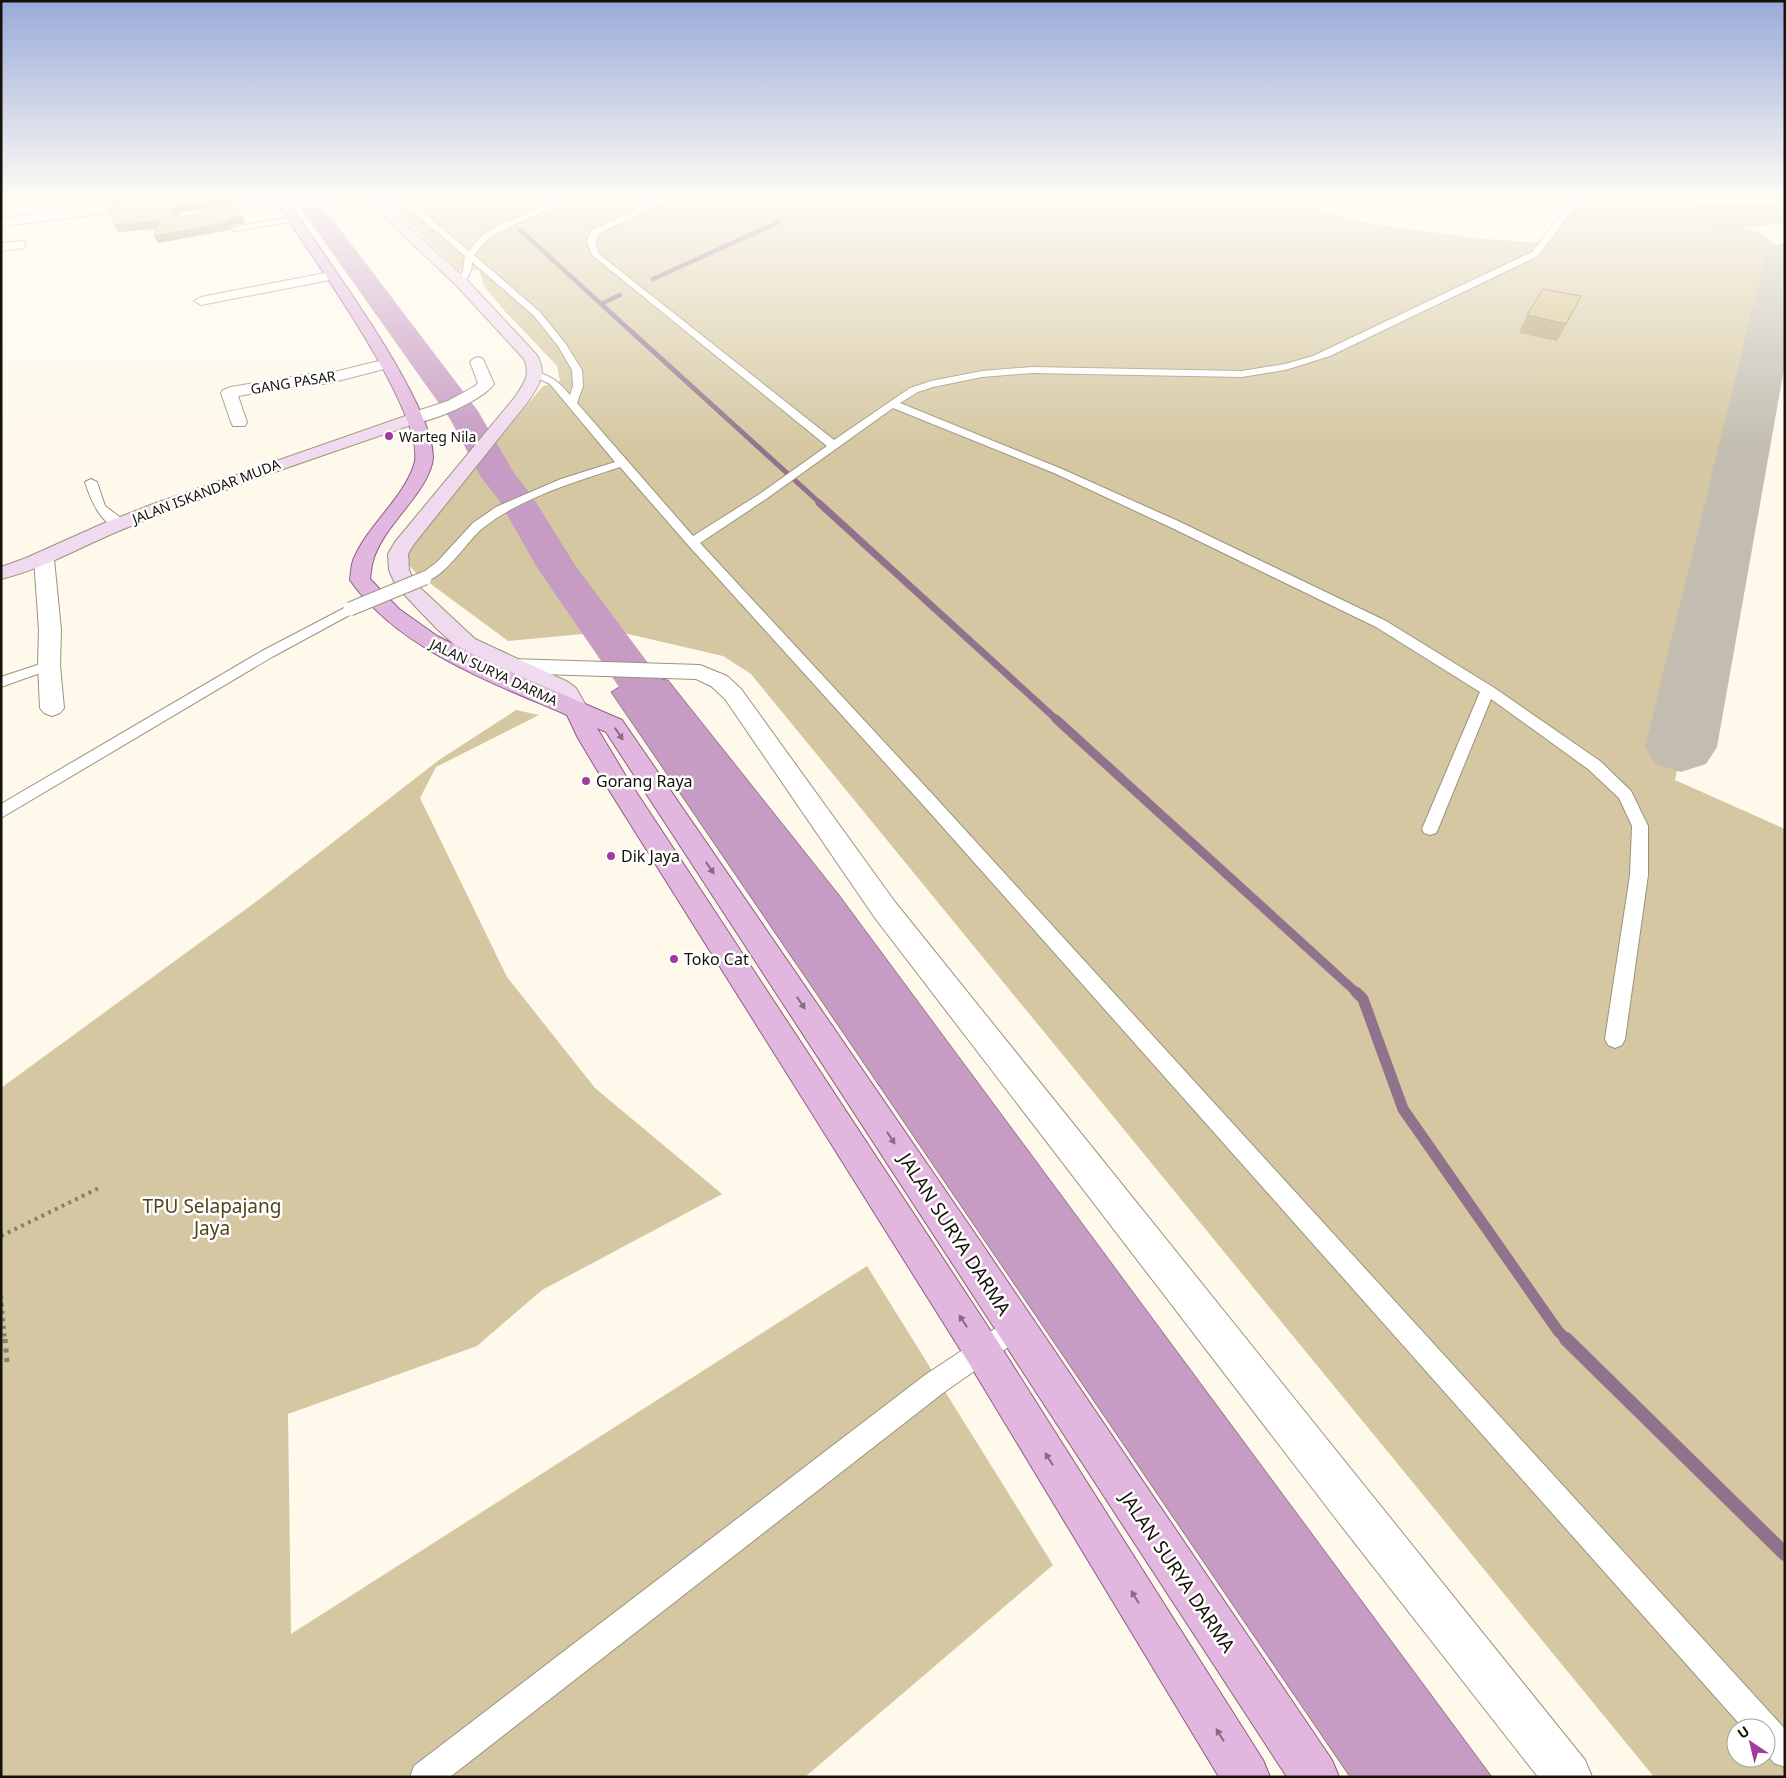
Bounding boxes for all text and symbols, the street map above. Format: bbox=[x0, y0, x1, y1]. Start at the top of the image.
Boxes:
street label: GANG PASAR bbox=[249, 366, 337, 398]
place label: Warteg Nila bbox=[399, 427, 476, 446]
marker: Warteg Nila bbox=[383, 430, 395, 442]
street label: JALAN ISKANDAR MUDA bbox=[127, 454, 283, 529]
street label: JALAN SURYA DARMA bbox=[425, 633, 561, 710]
one-way arrow bbox=[614, 727, 624, 740]
place label: Gorang Raya bbox=[596, 770, 693, 792]
marker: Gorang Raya bbox=[580, 775, 592, 787]
place label: Dik Jaya bbox=[621, 845, 680, 867]
marker: Dik Jaya bbox=[605, 850, 617, 862]
one-way arrow bbox=[705, 861, 715, 875]
place label: Toko Cat bbox=[684, 948, 749, 970]
marker: Toko Cat bbox=[668, 953, 680, 965]
one-way arrow bbox=[796, 996, 806, 1010]
one-way arrow bbox=[887, 1131, 896, 1145]
street label: JALAN SURYA DARMA bbox=[892, 1146, 1018, 1321]
park label: TPU Selapajang Jaya bbox=[143, 1193, 281, 1241]
one-way arrow bbox=[958, 1315, 968, 1328]
one-way arrow bbox=[1045, 1452, 1054, 1466]
street label: JALAN SURYA DARMA bbox=[1113, 1485, 1242, 1658]
one-way arrow bbox=[1130, 1591, 1139, 1604]
north arrow bbox=[1726, 1718, 1776, 1768]
text: U bbox=[1733, 1721, 1753, 1743]
one-way arrow bbox=[1216, 1729, 1225, 1742]

